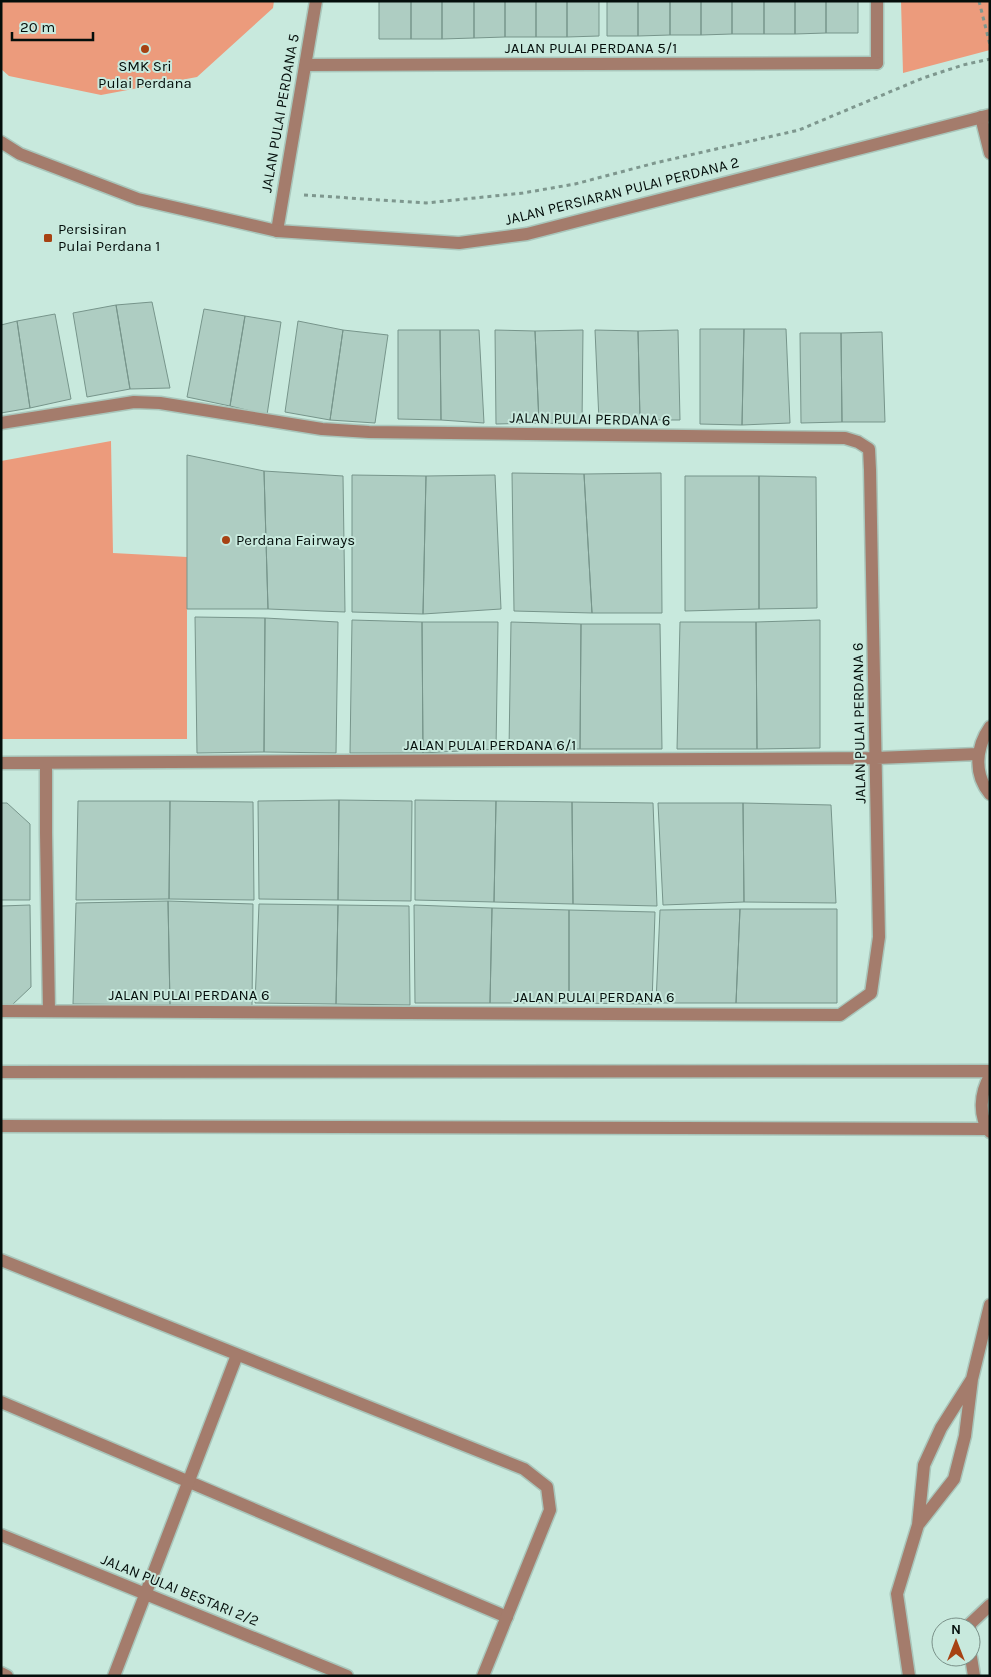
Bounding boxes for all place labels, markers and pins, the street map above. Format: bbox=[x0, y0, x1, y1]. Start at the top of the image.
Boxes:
marker: SMK Sri Pulai Perdana bbox=[139, 43, 151, 55]
place label: SMK Sri Pulai Perdana bbox=[98, 57, 192, 92]
place label: Persisiran Pulai Perdana 1 bbox=[58, 220, 160, 255]
marker: Persisiran Pulai Perdana 1 bbox=[42, 232, 54, 244]
place label: Perdana Fairways bbox=[236, 531, 355, 549]
marker: Perdana Fairways bbox=[220, 534, 232, 546]

